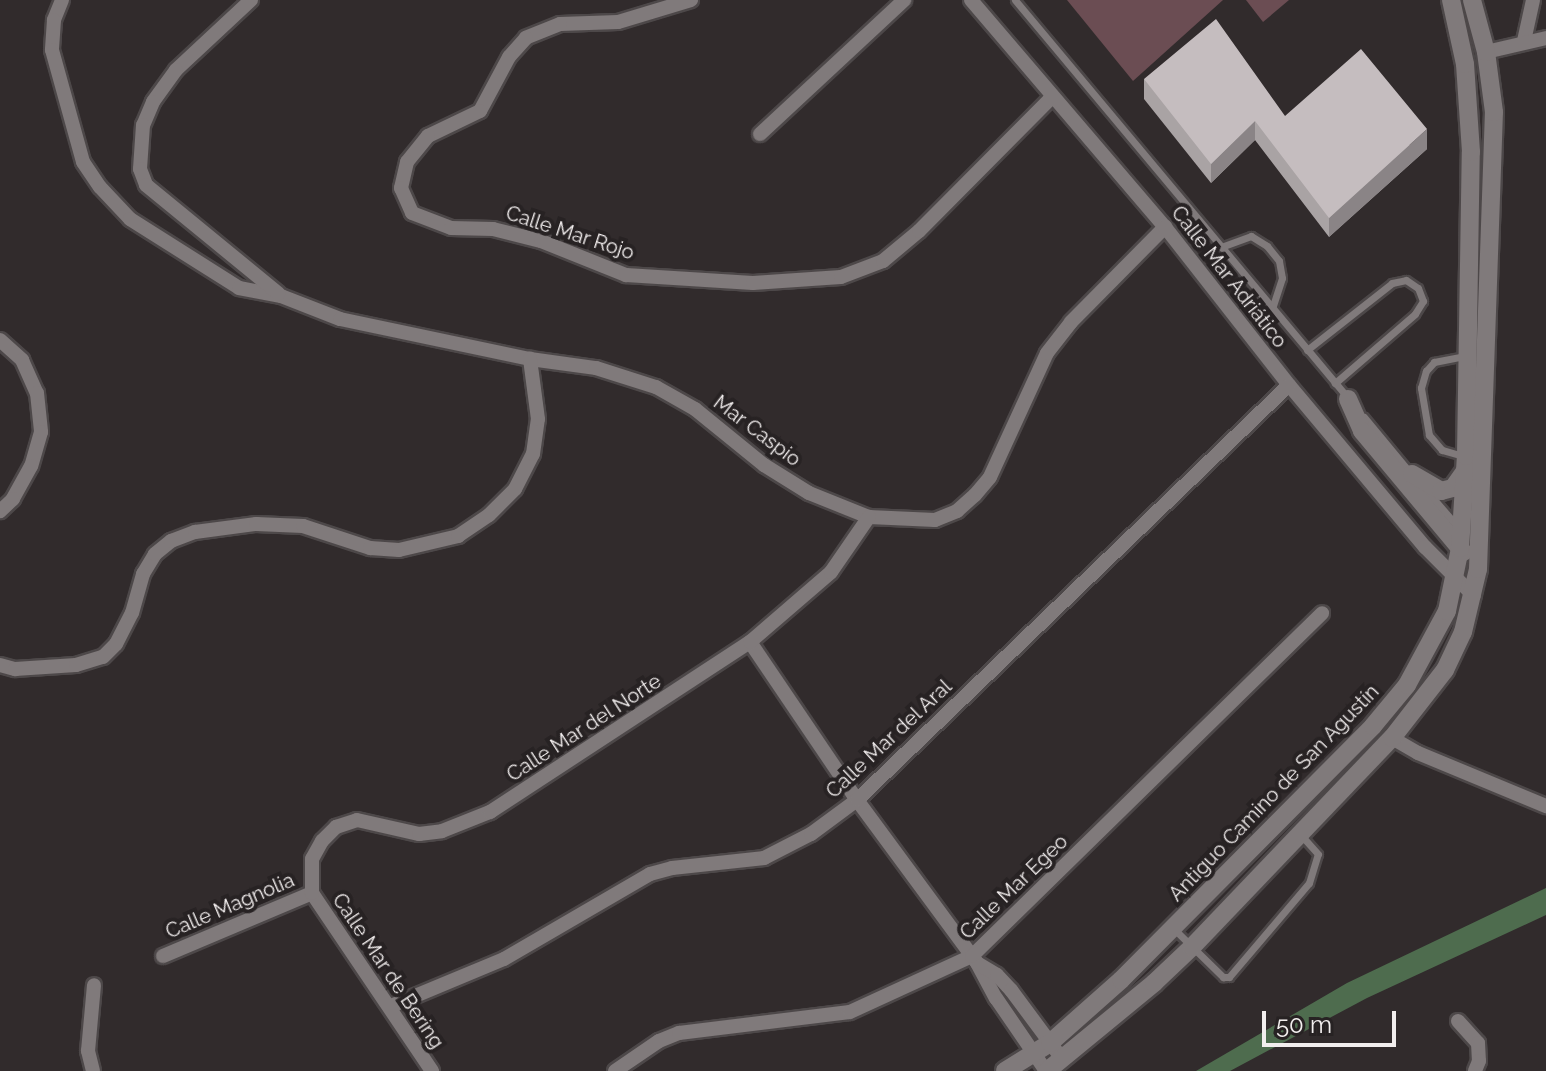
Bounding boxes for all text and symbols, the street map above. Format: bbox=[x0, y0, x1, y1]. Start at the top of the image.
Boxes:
street label: Calle Mar Rojo bbox=[503, 201, 637, 265]
street label: Calle Mar Adriático bbox=[1166, 201, 1292, 353]
street label: Mar Caspio bbox=[709, 390, 805, 472]
street label: Calle Mar del Norte bbox=[502, 669, 666, 787]
street label: Calle Mar del Aral bbox=[821, 674, 957, 804]
street label: Antiguo Camino de San Agustín bbox=[1164, 680, 1384, 906]
street label: Calle Mar Egeo bbox=[955, 830, 1073, 944]
street label: Calle Magnolia bbox=[162, 868, 298, 944]
street label: Calle Mar de Bering bbox=[327, 889, 449, 1053]
scale bar bbox=[1266, 995, 1400, 1045]
text: 50 m bbox=[1276, 1010, 1332, 1039]

